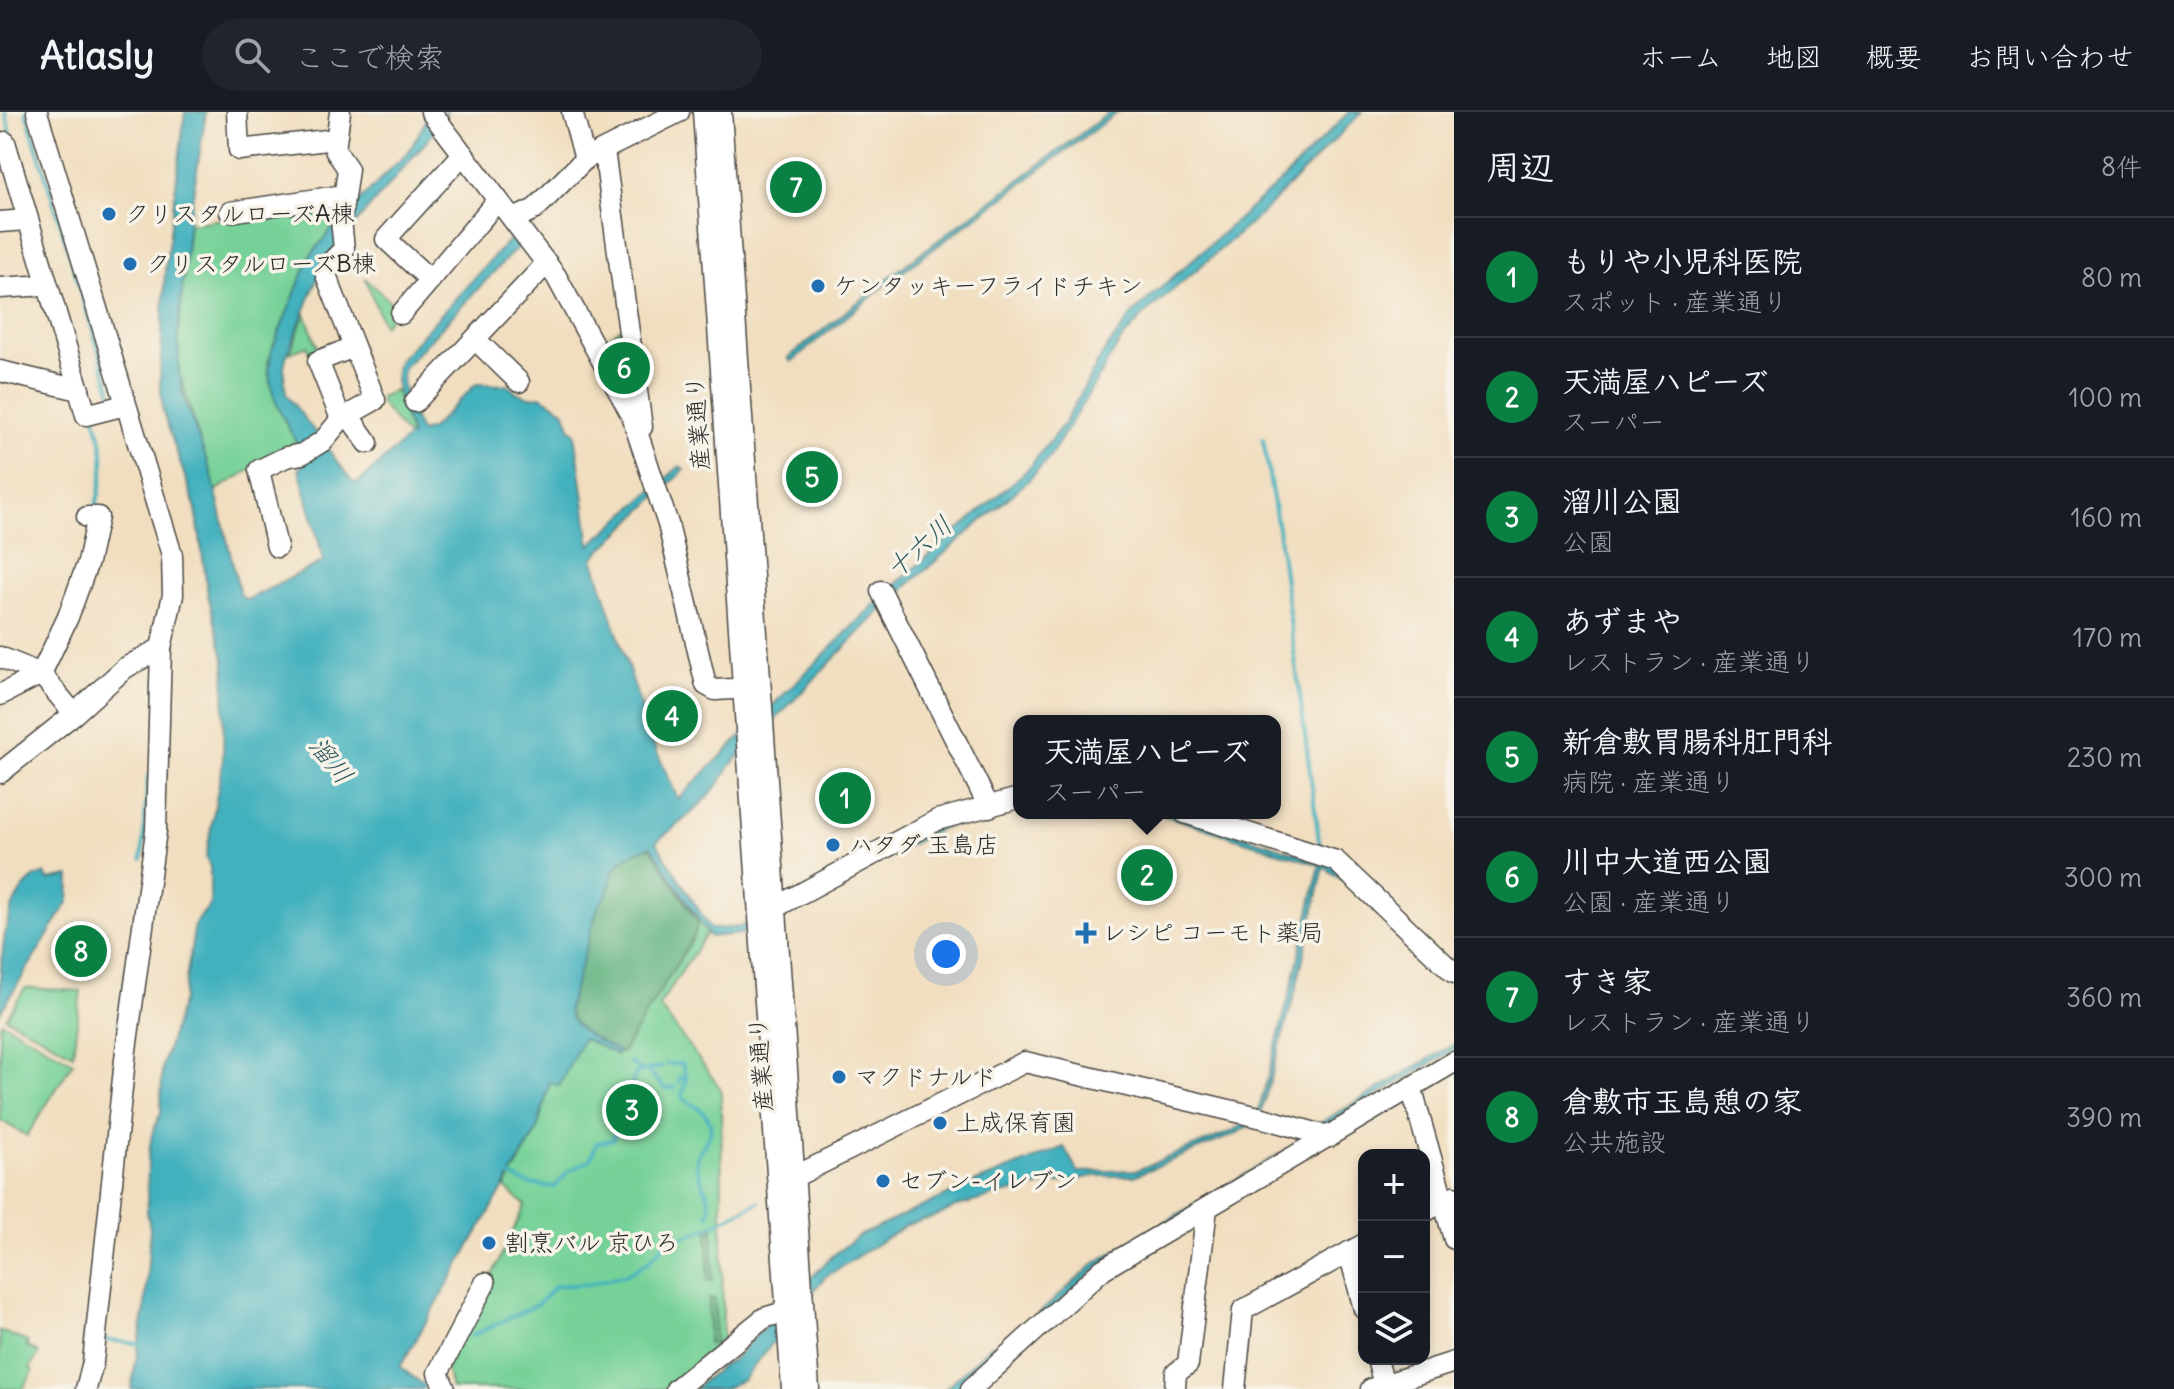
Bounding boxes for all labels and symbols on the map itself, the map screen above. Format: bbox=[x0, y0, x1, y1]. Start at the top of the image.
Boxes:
pin: 7 bbox=[770, 157, 822, 217]
place label: クリスタルローズA棟 bbox=[125, 198, 355, 228]
marker: クリスタルローズA棟 bbox=[100, 205, 118, 223]
place label: クリスタルローズB棟 bbox=[146, 248, 376, 278]
marker: クリスタルローズB棟 bbox=[121, 255, 139, 273]
place label: ケンタッキーフライドチキン bbox=[834, 270, 1143, 300]
marker: ケンタッキーフライドチキン bbox=[809, 277, 827, 295]
pin: 6 bbox=[598, 338, 650, 398]
street label: 産業通り bbox=[679, 374, 715, 472]
pin: 5 bbox=[786, 447, 838, 507]
water label: 十六川 bbox=[879, 508, 959, 585]
pin: 4 bbox=[646, 686, 698, 746]
water label: 溜川 bbox=[302, 729, 361, 790]
pin: 1 bbox=[819, 768, 871, 828]
place label: ハタダ 玉島店 bbox=[849, 829, 999, 859]
marker: ハタダ 玉島店 bbox=[824, 836, 842, 854]
pin: 2 bbox=[1121, 845, 1173, 905]
place label: レシピ コーモト薬局 bbox=[1102, 917, 1324, 947]
pin: 8 bbox=[55, 921, 107, 981]
marker: レシピ コーモト薬局 bbox=[1077, 924, 1095, 942]
your location bbox=[926, 934, 966, 974]
street label: 産業通り bbox=[742, 1015, 778, 1113]
place label: マクドナルド bbox=[855, 1061, 997, 1091]
marker: マクドナルド bbox=[830, 1068, 848, 1086]
pin: 3 bbox=[606, 1080, 658, 1140]
place label: 上成保育園 bbox=[956, 1107, 1076, 1137]
marker: 上成保育園 bbox=[931, 1114, 949, 1132]
place label: セブン-イレブン bbox=[899, 1165, 1077, 1195]
marker: セブン-イレブン bbox=[874, 1172, 892, 1190]
place label: 割烹バル 京ひろ bbox=[505, 1227, 679, 1257]
marker: 割烹バル 京ひろ bbox=[480, 1234, 498, 1252]

